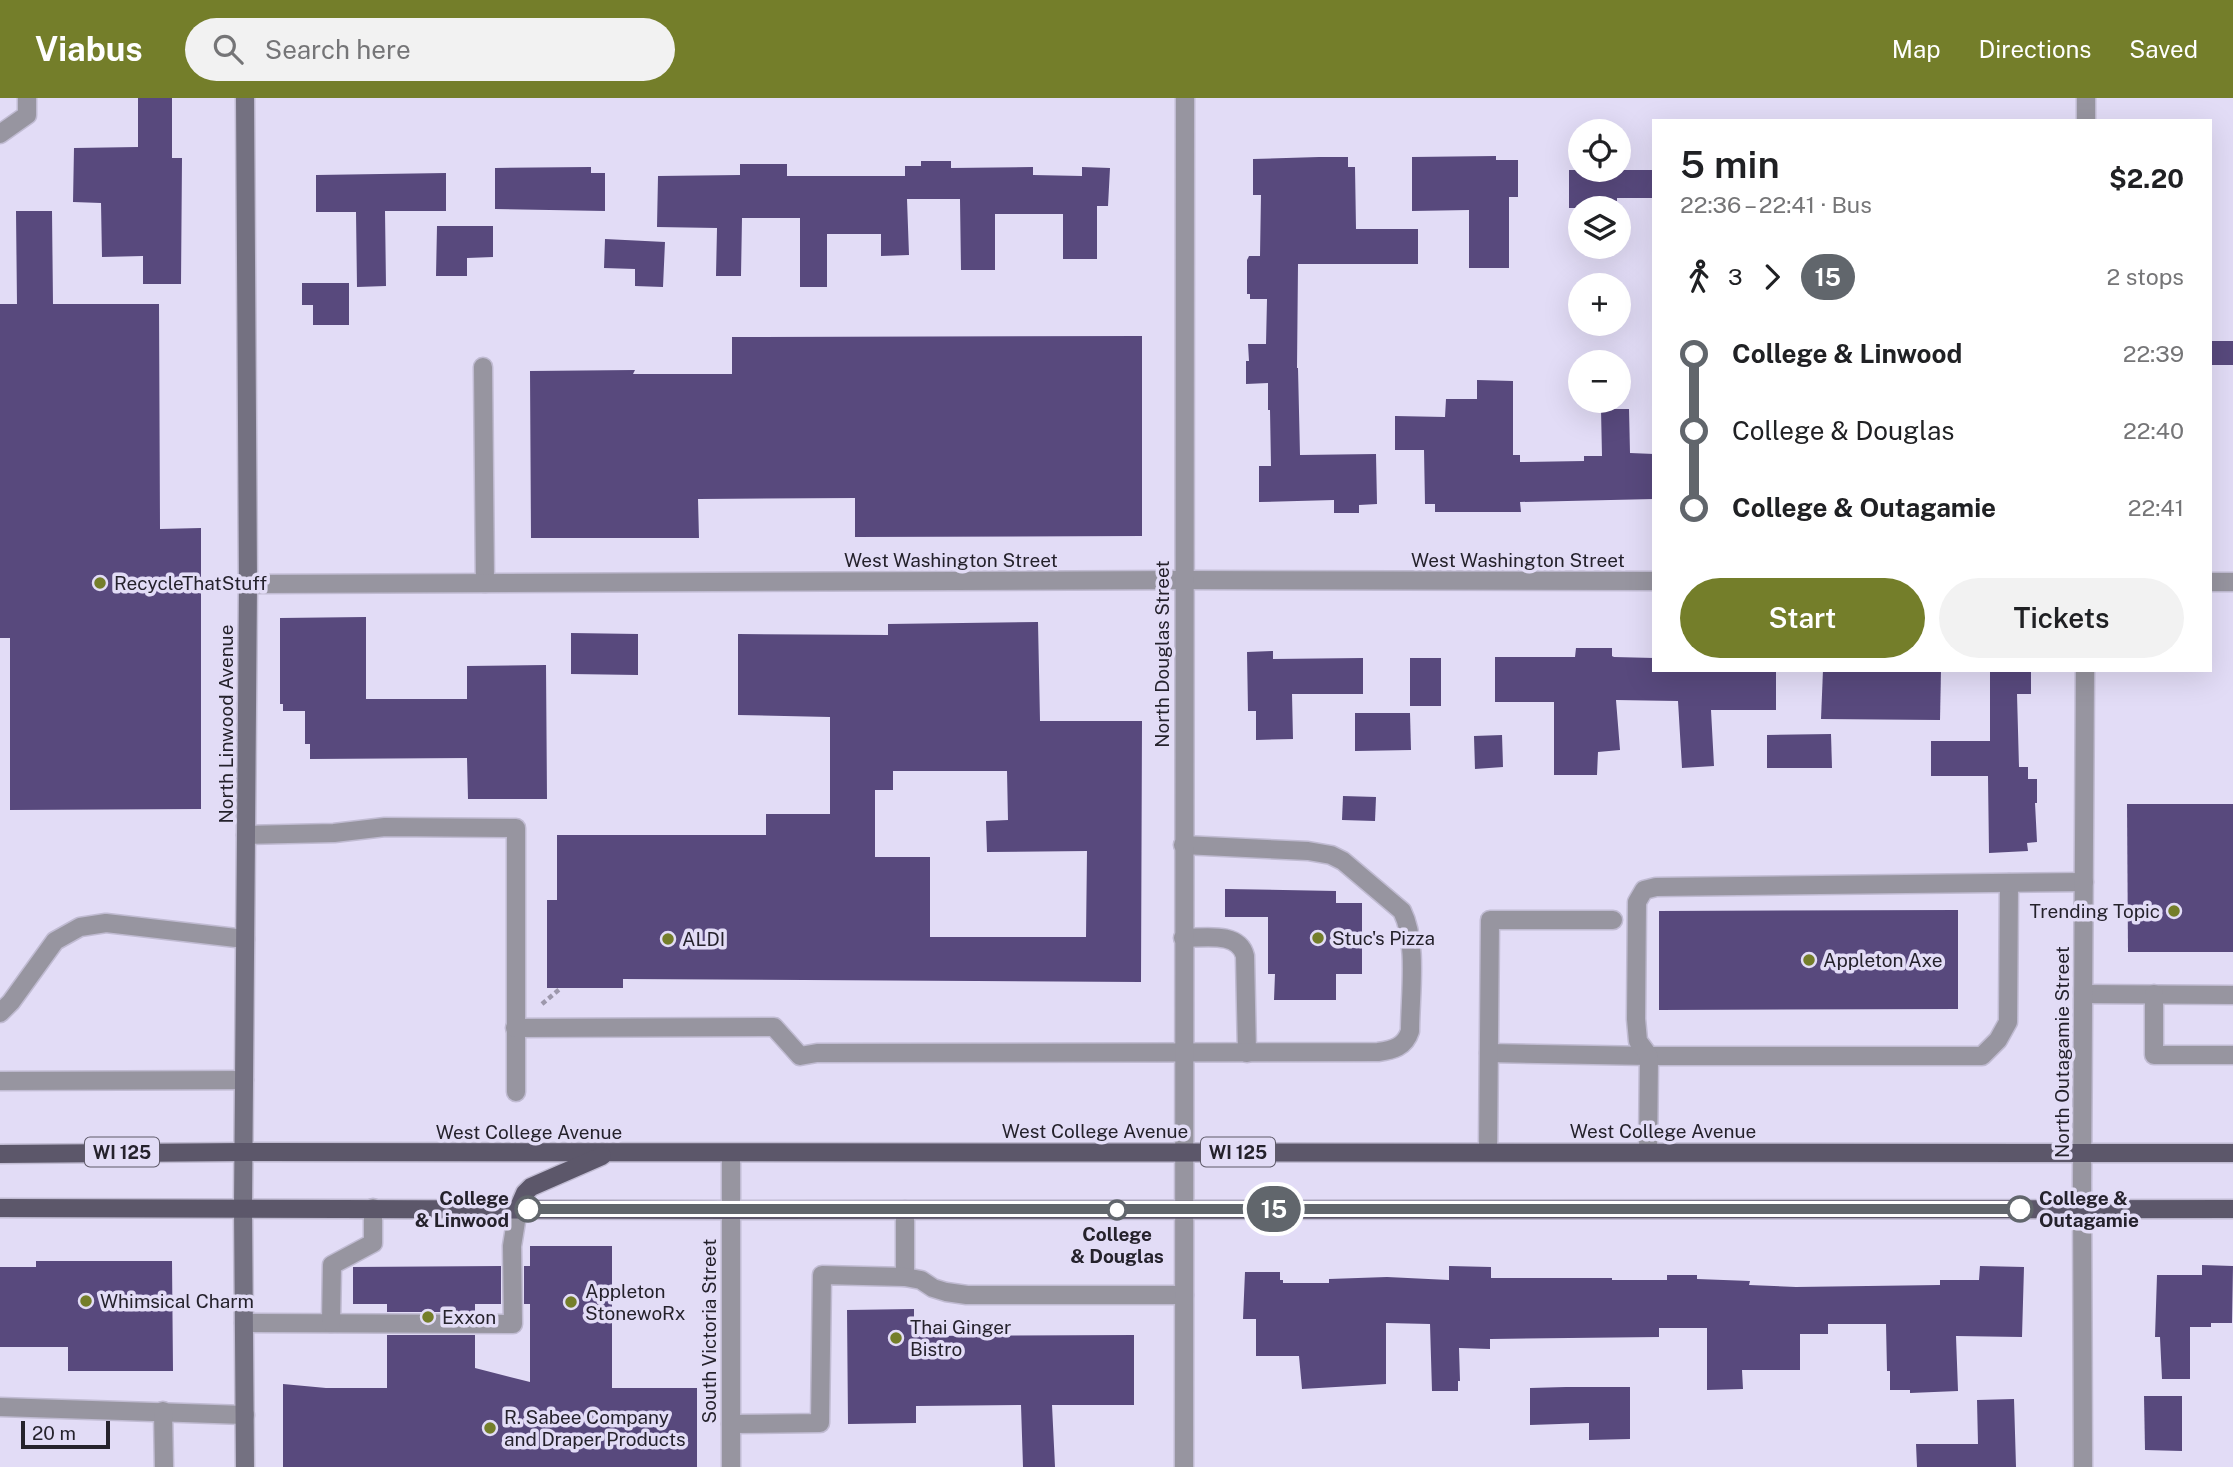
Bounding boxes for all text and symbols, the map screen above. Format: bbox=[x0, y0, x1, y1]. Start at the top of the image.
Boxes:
search box bbox=[185, 18, 675, 81]
text: Viabus bbox=[35, 30, 143, 68]
icon: search bbox=[209, 30, 247, 68]
text: Search here bbox=[265, 34, 411, 65]
text: Map bbox=[1892, 35, 1941, 63]
text: Directions bbox=[1979, 35, 2091, 63]
text: Saved bbox=[2129, 35, 2198, 63]
map controls bbox=[1568, 119, 1631, 413]
button: locate bbox=[1568, 119, 1631, 182]
text: 5 min bbox=[1680, 142, 1780, 187]
text: $2.20 bbox=[2109, 163, 2184, 194]
text: 22:36 – 22:41 · Bus bbox=[1680, 191, 1872, 218]
button: layers bbox=[1568, 196, 1631, 259]
icon: walk bbox=[1680, 258, 1718, 296]
icon: forward bbox=[1753, 258, 1791, 296]
text: 3 bbox=[1728, 263, 1743, 290]
text: 15 bbox=[1815, 263, 1841, 291]
text: 2 stops bbox=[2106, 263, 2184, 290]
button: + bbox=[1568, 273, 1631, 336]
text: College & Linwood bbox=[1732, 338, 1962, 369]
text: 22:39 bbox=[2123, 340, 2184, 367]
button: − bbox=[1568, 350, 1631, 413]
text: College & Douglas bbox=[1732, 415, 1954, 446]
text: 22:40 bbox=[2123, 417, 2184, 444]
text: College & Outagamie bbox=[1732, 492, 1996, 523]
text: 22:41 bbox=[2128, 494, 2184, 521]
street label: West Washington Street bbox=[844, 549, 1058, 571]
street label: West Washington Street bbox=[1411, 549, 1625, 571]
street label: North Douglas Street bbox=[1151, 560, 1173, 748]
place label: RecycleThatStuff bbox=[114, 572, 267, 594]
marker: RecycleThatStuff bbox=[92, 575, 108, 591]
button: Start bbox=[1680, 578, 1925, 658]
button: Tickets bbox=[1939, 578, 2184, 658]
street label: North Linwood Avenue bbox=[215, 625, 237, 823]
place label: Trending Topic bbox=[2030, 900, 2160, 922]
marker: Trending Topic bbox=[2166, 903, 2182, 919]
place label: Stuc's Pizza bbox=[1332, 927, 1435, 949]
place label: ALDI bbox=[682, 928, 725, 950]
marker: Stuc's Pizza bbox=[1310, 930, 1326, 946]
marker: ALDI bbox=[660, 931, 676, 947]
street label: North Outagamie Street bbox=[2051, 946, 2073, 1158]
place label: Appleton Axe bbox=[1823, 949, 1943, 971]
marker: Appleton Axe bbox=[1801, 952, 1817, 968]
street label: West College Avenue bbox=[1002, 1120, 1188, 1142]
street label: West College Avenue bbox=[1570, 1120, 1756, 1142]
street label: West College Avenue bbox=[436, 1121, 622, 1143]
road number: WI 125 bbox=[85, 1138, 159, 1167]
road number: WI 125 bbox=[1201, 1138, 1275, 1167]
line badge: 15 bbox=[1242, 1186, 1306, 1232]
place label: College & Linwood bbox=[415, 1187, 509, 1231]
place label: College & Outagamie bbox=[2039, 1187, 2139, 1231]
text: 15 bbox=[1261, 1195, 1287, 1223]
marker: College & Linwood bbox=[515, 1196, 541, 1222]
marker: College & Outagamie bbox=[2007, 1196, 2033, 1222]
marker: College & Douglas bbox=[1107, 1200, 1127, 1220]
place label: College & Douglas bbox=[1070, 1223, 1164, 1267]
street label: South Victoria Street bbox=[698, 1239, 720, 1424]
place label: Appleton StonewoRx bbox=[585, 1280, 686, 1324]
place label: Whimsical Charm bbox=[100, 1290, 254, 1312]
marker: Whimsical Charm bbox=[78, 1293, 94, 1309]
marker: Appleton StonewoRx bbox=[563, 1294, 579, 1310]
place label: Exxon bbox=[442, 1306, 496, 1328]
marker: Exxon bbox=[420, 1309, 436, 1325]
place label: Thai Ginger Bistro bbox=[910, 1316, 1011, 1360]
marker: Thai Ginger Bistro bbox=[888, 1330, 904, 1346]
place label: R. Sabee Company and Draper Products bbox=[504, 1406, 686, 1450]
scale bar bbox=[21, 1418, 110, 1450]
marker: R. Sabee Company and Draper Products bbox=[482, 1420, 498, 1436]
text: 20 m bbox=[32, 1422, 76, 1444]

